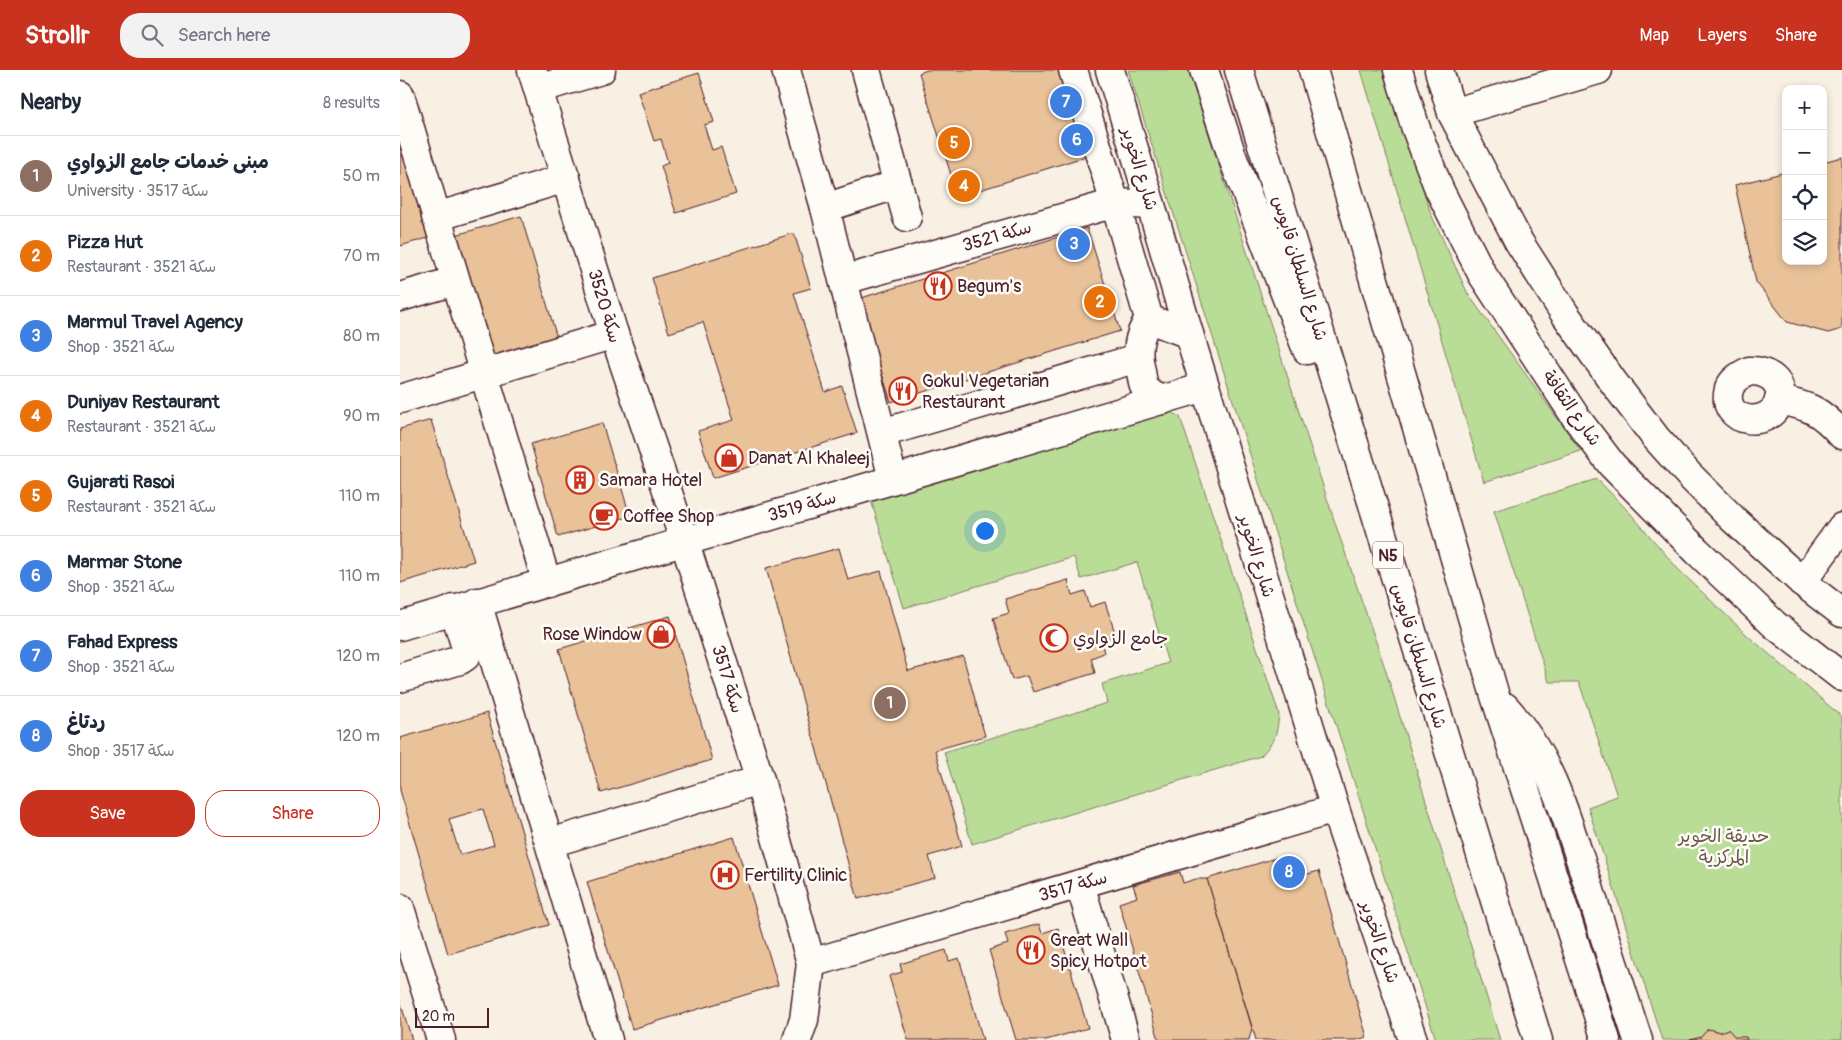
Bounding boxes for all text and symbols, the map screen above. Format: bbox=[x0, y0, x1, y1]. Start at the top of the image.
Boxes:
search box bbox=[120, 13, 470, 58]
text: Strollr bbox=[25, 21, 90, 50]
icon: search bbox=[138, 21, 166, 49]
text: Search here bbox=[178, 23, 270, 47]
text: Map bbox=[1640, 24, 1669, 47]
text: Layers bbox=[1697, 24, 1747, 47]
text: Share bbox=[1775, 24, 1817, 47]
pin: 7 bbox=[1050, 83, 1082, 121]
map controls bbox=[1782, 85, 1827, 265]
button: + bbox=[1782, 85, 1827, 130]
text: Nearby bbox=[20, 89, 81, 116]
text: 8 results bbox=[323, 93, 380, 113]
pin: 6 bbox=[1061, 121, 1093, 159]
street label: شارع الخوير bbox=[1115, 123, 1163, 213]
pin: 5 bbox=[938, 124, 970, 162]
button: − bbox=[1782, 130, 1827, 175]
text: مبنى خدمات جامع الزواوي bbox=[67, 150, 269, 174]
text: 1 bbox=[33, 166, 39, 186]
text: 50 m bbox=[343, 166, 380, 186]
pin: 4 bbox=[948, 167, 980, 205]
button: locate bbox=[1782, 175, 1827, 220]
text: University · سكة 3517 bbox=[67, 181, 209, 201]
street label: شارع السلطان قابوس bbox=[1266, 193, 1333, 344]
street label: سكة 3521 bbox=[960, 216, 1034, 257]
button: layers bbox=[1782, 220, 1827, 265]
pin: 3 bbox=[1058, 225, 1090, 263]
text: Pizza Hut bbox=[67, 230, 143, 254]
text: 2 bbox=[32, 246, 40, 266]
text: 70 m bbox=[343, 246, 380, 266]
text: Restaurant · سكة 3521 bbox=[67, 257, 216, 277]
street label: سكة 3520 bbox=[582, 266, 627, 346]
restaurant icon: Begum's bbox=[923, 271, 953, 301]
place label: Begum's bbox=[957, 275, 1021, 298]
pin: 2 bbox=[1084, 283, 1116, 321]
text: Marmul Travel Agency bbox=[67, 310, 243, 334]
text: 3 bbox=[32, 326, 40, 346]
text: 80 m bbox=[343, 326, 380, 346]
text: Shop · سكة 3521 bbox=[67, 337, 175, 357]
street label: شارع الثقافة bbox=[1537, 366, 1606, 451]
place label: Gokul Vegetarian Restaurant bbox=[922, 370, 1049, 414]
restaurant icon: Gokul Vegetarian Restaurant bbox=[888, 376, 918, 406]
text: Duniyav Restaurant bbox=[67, 390, 220, 414]
text: 4 bbox=[31, 406, 41, 426]
text: 90 m bbox=[343, 406, 380, 426]
text: Restaurant · سكة 3521 bbox=[67, 417, 216, 437]
shop icon: Danat Al Khaleej bbox=[714, 443, 744, 473]
place label: Danat Al Khaleej bbox=[748, 447, 870, 470]
building icon: Samara Hotel bbox=[565, 465, 595, 495]
place label: Samara Hotel bbox=[599, 469, 702, 492]
text: Gujarati Rasoi bbox=[67, 470, 174, 494]
text: 5 bbox=[32, 486, 40, 506]
text: 110 m bbox=[339, 486, 380, 506]
street label: سكة 3519 bbox=[765, 486, 839, 527]
text: Restaurant · سكة 3521 bbox=[67, 497, 216, 517]
cafe icon: Coffee Shop bbox=[589, 501, 619, 531]
place label: Coffee Shop bbox=[623, 505, 714, 528]
street label: شارع الخوير bbox=[1232, 510, 1280, 600]
your location bbox=[972, 518, 998, 544]
road number: N5 bbox=[1373, 542, 1403, 568]
text: Marmar Stone bbox=[67, 550, 182, 574]
text: 6 bbox=[31, 566, 41, 586]
text: 110 m bbox=[339, 566, 380, 586]
text: Shop · سكة 3521 bbox=[67, 577, 175, 597]
street label: شارع السلطان قابوس bbox=[1385, 581, 1452, 732]
shop icon: Rose Window bbox=[646, 619, 676, 649]
place label: Rose Window bbox=[542, 623, 642, 646]
mosque icon: جامع الزواوي bbox=[1039, 623, 1069, 653]
place label: جامع الزواوي bbox=[1073, 627, 1168, 651]
text: Fahad Express bbox=[67, 630, 177, 654]
street label: سكة 3517 bbox=[706, 642, 749, 716]
text: 7 bbox=[32, 646, 40, 666]
text: 120 m bbox=[336, 646, 380, 666]
text: Shop · سكة 3521 bbox=[67, 657, 175, 677]
pin: 1 bbox=[874, 684, 906, 722]
text: ردتاغ bbox=[67, 710, 105, 734]
text: 8 bbox=[32, 726, 40, 746]
text: 120 m bbox=[336, 726, 380, 746]
text: Shop · سكة 3517 bbox=[67, 741, 175, 761]
button: Save bbox=[20, 790, 195, 837]
button: Share bbox=[205, 790, 380, 837]
park label: حديقة الخوير المركزية bbox=[1677, 825, 1769, 869]
pin: 8 bbox=[1273, 853, 1305, 891]
hospital icon: Fertility Clinic bbox=[710, 860, 740, 890]
place label: Fertility Clinic bbox=[744, 864, 847, 887]
street label: سكة 3517 bbox=[1036, 866, 1110, 907]
street label: شارع الخوير bbox=[1354, 896, 1404, 986]
place label: Great Wall Spicy Hotpot bbox=[1050, 929, 1147, 973]
restaurant icon: Great Wall Spicy Hotpot bbox=[1016, 935, 1046, 965]
scale bar bbox=[415, 1005, 489, 1028]
text: 20 m bbox=[422, 1008, 455, 1025]

